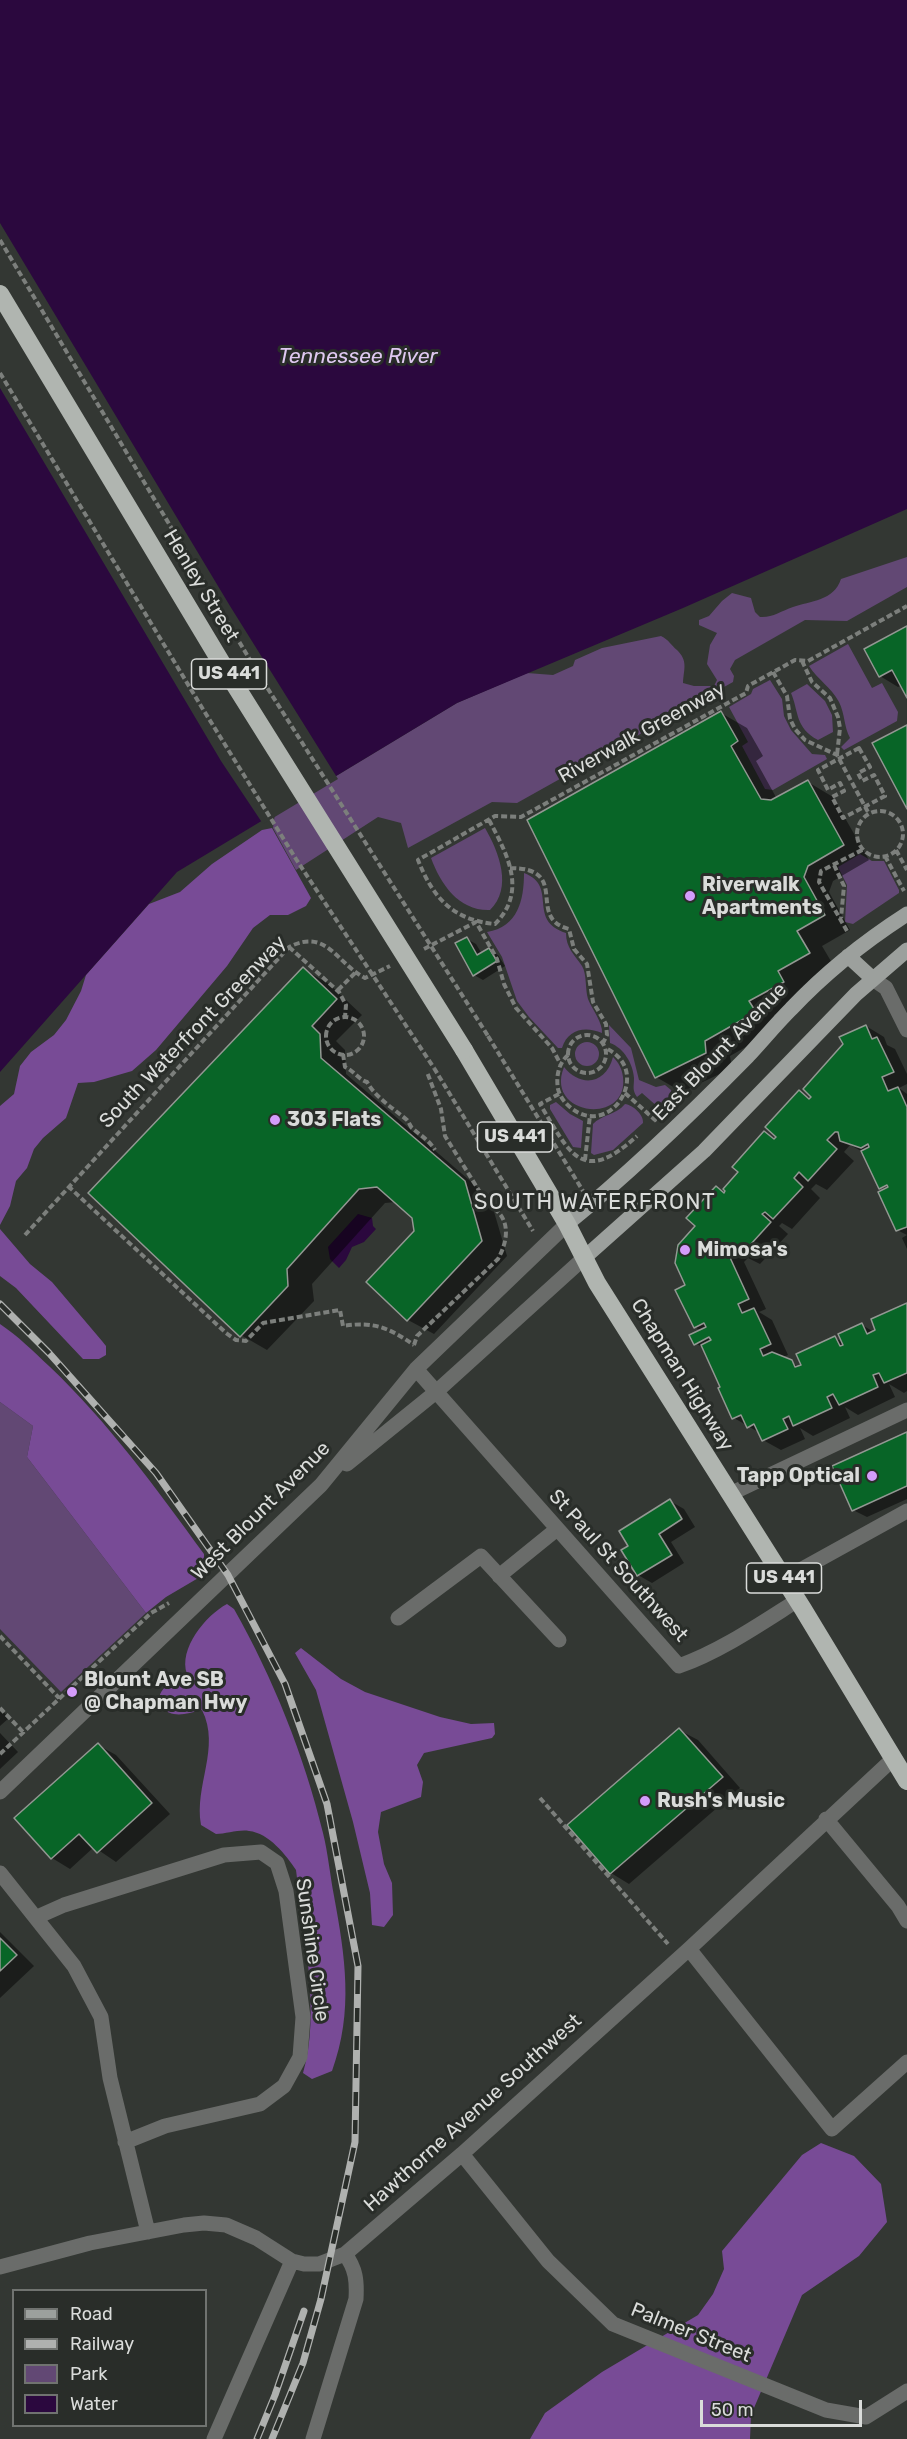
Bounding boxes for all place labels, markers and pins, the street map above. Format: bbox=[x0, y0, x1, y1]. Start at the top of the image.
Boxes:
place label: Riverwalk Apartments bbox=[702, 873, 823, 920]
marker: Riverwalk Apartments bbox=[683, 889, 697, 903]
place label: 303 Flats bbox=[287, 1108, 381, 1132]
marker: 303 Flats bbox=[268, 1113, 282, 1127]
place label: Mimosa's bbox=[697, 1238, 788, 1262]
marker: Mimosa's bbox=[678, 1243, 692, 1257]
place label: Tapp Optical bbox=[737, 1464, 860, 1488]
marker: Tapp Optical bbox=[865, 1469, 879, 1483]
place label: Blount Ave SB @ Chapman Hwy bbox=[84, 1668, 247, 1715]
marker: Blount Ave SB @ Chapman Hwy bbox=[65, 1685, 79, 1699]
place label: Rush's Music bbox=[657, 1789, 785, 1813]
marker: Rush's Music bbox=[638, 1794, 652, 1808]

